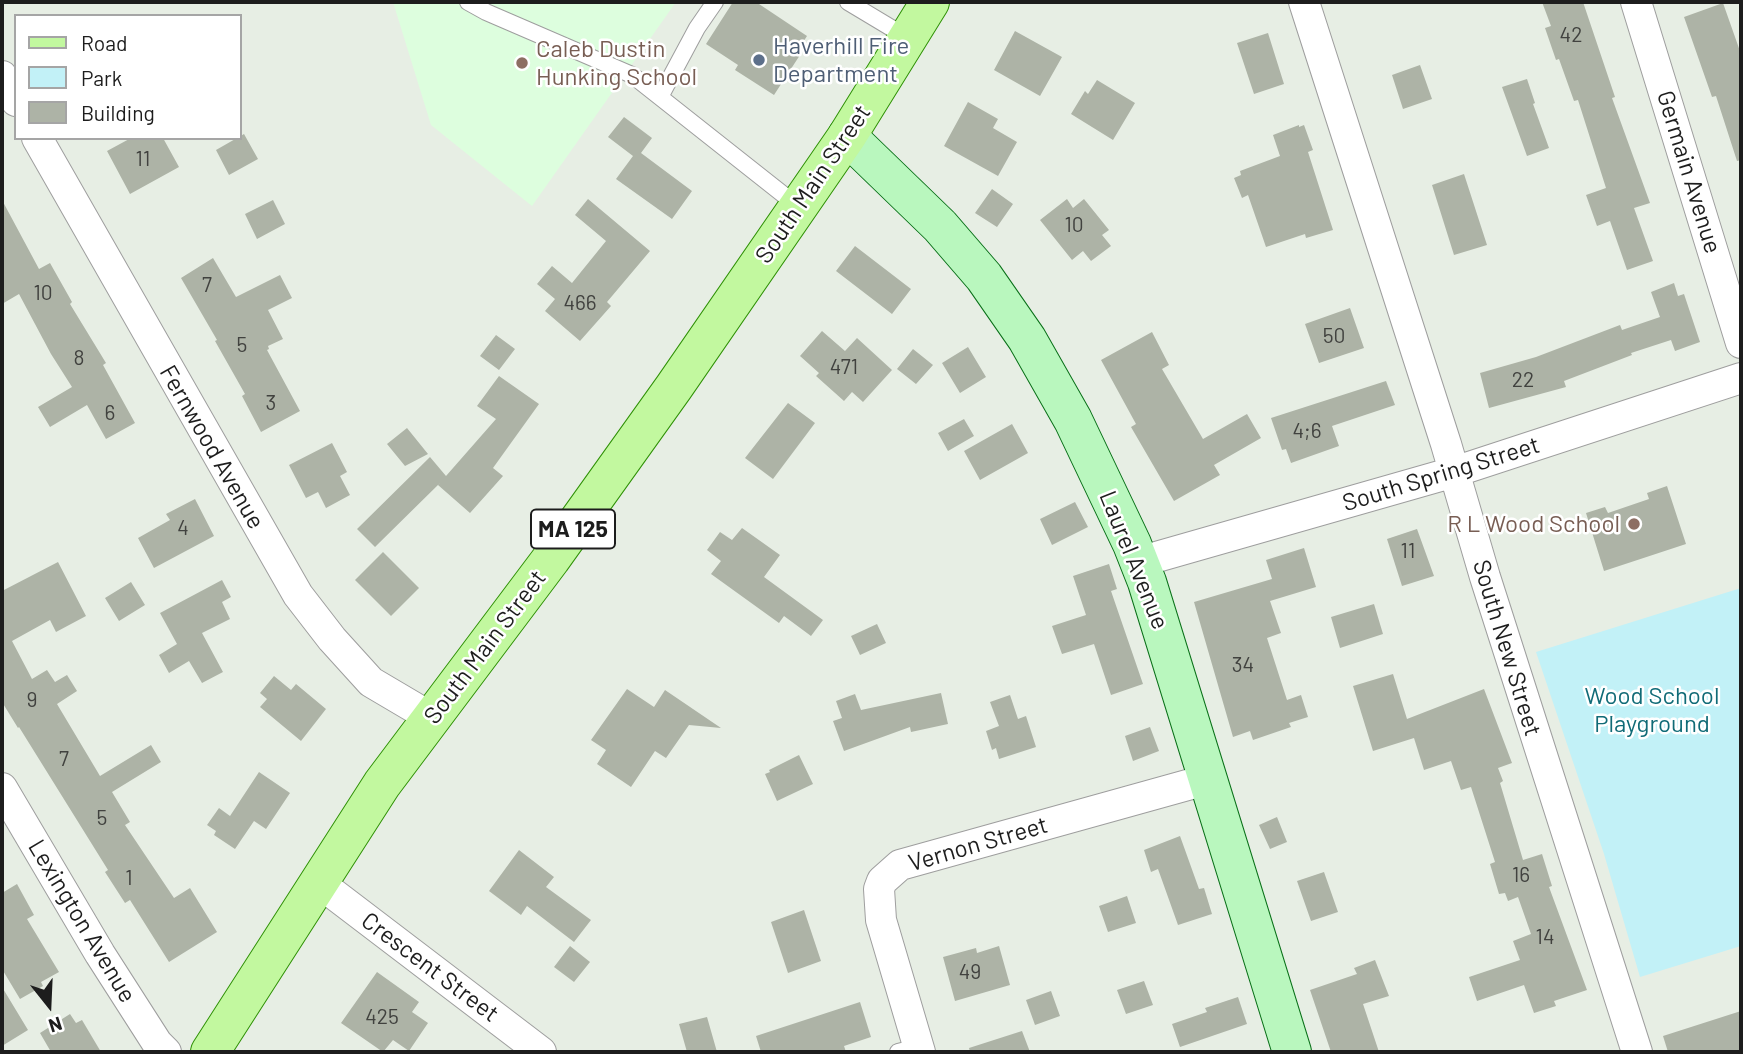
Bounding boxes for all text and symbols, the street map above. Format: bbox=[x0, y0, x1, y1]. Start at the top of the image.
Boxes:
legend bbox=[14, 14, 242, 140]
house number: 42 bbox=[1560, 22, 1582, 48]
text: Road bbox=[81, 30, 127, 55]
place label: Haverhill Fire Department bbox=[773, 32, 909, 88]
place label: Caleb Dustin Hunking School bbox=[536, 35, 697, 91]
marker: Haverhill Fire Department bbox=[751, 52, 767, 68]
marker: Caleb Dustin Hunking School bbox=[514, 55, 530, 71]
text: Park bbox=[81, 65, 122, 90]
street label: Germain Avenue bbox=[1651, 87, 1727, 257]
street label: South Main Street bbox=[749, 99, 877, 269]
text: Building bbox=[81, 100, 155, 125]
house number: 11 bbox=[136, 146, 150, 172]
house number: 10 bbox=[1064, 212, 1084, 238]
house number: 7 bbox=[202, 272, 212, 298]
house number: 10 bbox=[33, 280, 53, 306]
house number: 466 bbox=[563, 290, 597, 316]
house number: 50 bbox=[1323, 323, 1345, 349]
house number: 5 bbox=[237, 332, 247, 358]
house number: 8 bbox=[74, 345, 84, 371]
house number: 471 bbox=[830, 354, 858, 380]
street label: Fernwood Avenue bbox=[153, 360, 271, 534]
house number: 22 bbox=[1512, 367, 1534, 393]
house number: 3 bbox=[266, 390, 276, 416]
house number: 6 bbox=[105, 400, 115, 426]
house number: 4;6 bbox=[1293, 418, 1321, 444]
street label: South Spring Street bbox=[1339, 430, 1543, 518]
street label: Laurel Avenue bbox=[1093, 487, 1175, 633]
road number: MA 125 bbox=[531, 509, 615, 548]
place label: R L Wood School bbox=[1447, 510, 1620, 538]
house number: 4 bbox=[177, 515, 189, 541]
marker: R L Wood School bbox=[1626, 516, 1642, 532]
house number: 11 bbox=[1401, 538, 1415, 564]
street label: South New Street bbox=[1467, 556, 1547, 740]
street label: South Main Street bbox=[418, 564, 552, 730]
house number: 34 bbox=[1232, 652, 1254, 678]
park label: Wood School Playground bbox=[1585, 682, 1719, 738]
house number: 9 bbox=[27, 687, 37, 713]
house number: 7 bbox=[59, 746, 69, 772]
house number: 5 bbox=[97, 805, 107, 831]
street label: Vernon Street bbox=[905, 810, 1051, 878]
street label: Lexington Avenue bbox=[22, 834, 142, 1008]
house number: 16 bbox=[1512, 862, 1530, 888]
house number: 1 bbox=[125, 865, 133, 891]
street label: Crescent Street bbox=[356, 906, 504, 1028]
house number: 14 bbox=[1536, 924, 1554, 950]
house number: 49 bbox=[959, 959, 981, 985]
north arrow bbox=[14, 970, 84, 1040]
house number: 425 bbox=[365, 1004, 399, 1030]
text: N bbox=[46, 1013, 65, 1038]

